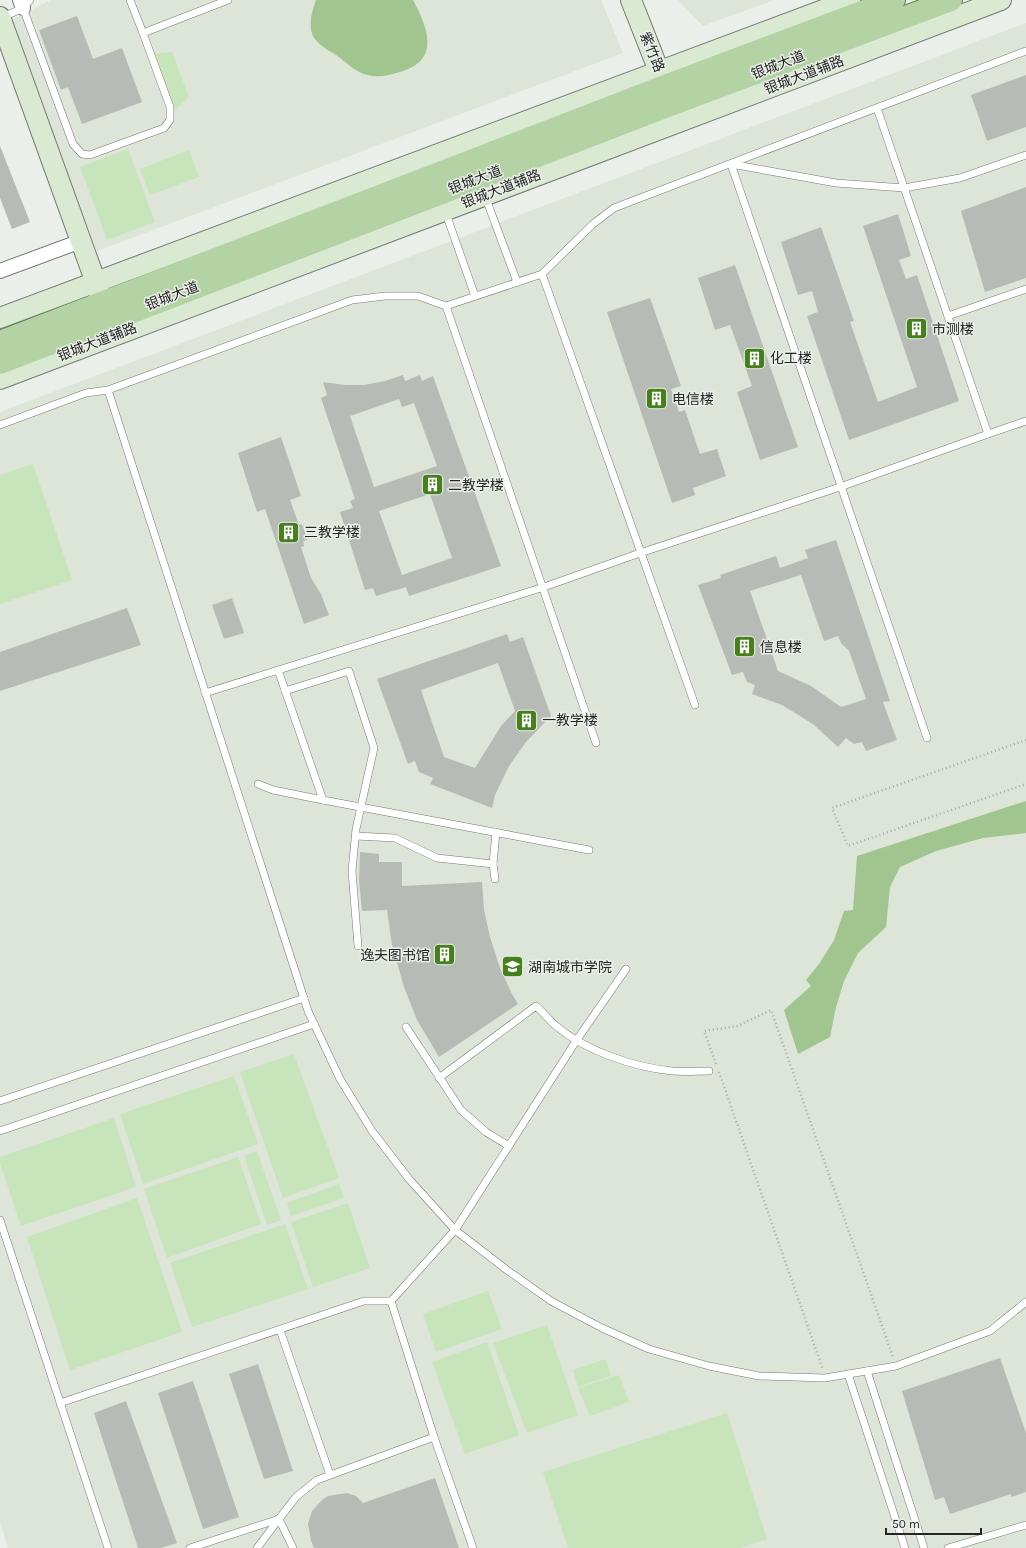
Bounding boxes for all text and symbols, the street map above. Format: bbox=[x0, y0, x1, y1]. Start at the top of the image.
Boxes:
street label: 紫竹路 bbox=[636, 29, 668, 75]
street label: 银城大道 bbox=[749, 47, 807, 83]
street label: 银城大道辅路 bbox=[762, 52, 846, 98]
street label: 银城大道 bbox=[446, 162, 504, 198]
street label: 银城大道辅路 bbox=[459, 166, 543, 212]
street label: 银城大道 bbox=[143, 278, 201, 314]
building icon: 市测楼 bbox=[903, 316, 929, 342]
street label: 银城大道辅路 bbox=[55, 319, 139, 365]
place label: 市测楼 bbox=[932, 321, 974, 338]
building icon: 化工楼 bbox=[742, 345, 768, 371]
place label: 化工楼 bbox=[770, 350, 812, 367]
building icon: 电信楼 bbox=[643, 386, 669, 412]
place label: 电信楼 bbox=[672, 391, 714, 408]
building icon: 二教学楼 bbox=[419, 472, 445, 498]
place label: 二教学楼 bbox=[448, 477, 504, 494]
building icon: 三教学楼 bbox=[276, 519, 302, 545]
place label: 三教学楼 bbox=[304, 524, 360, 541]
building icon: 信息楼 bbox=[732, 634, 758, 660]
place label: 信息楼 bbox=[760, 639, 802, 656]
building icon: 一教学楼 bbox=[514, 707, 540, 733]
place label: 一教学楼 bbox=[542, 712, 598, 729]
building icon: 逸夫图书馆 bbox=[432, 942, 458, 968]
place label: 逸夫图书馆 bbox=[360, 947, 430, 964]
school or university icon: 湖南城市学院 bbox=[500, 954, 526, 980]
place label: 湖南城市学院 bbox=[528, 959, 612, 976]
scale bar bbox=[886, 1510, 981, 1536]
text: 50 m bbox=[892, 1517, 920, 1531]

